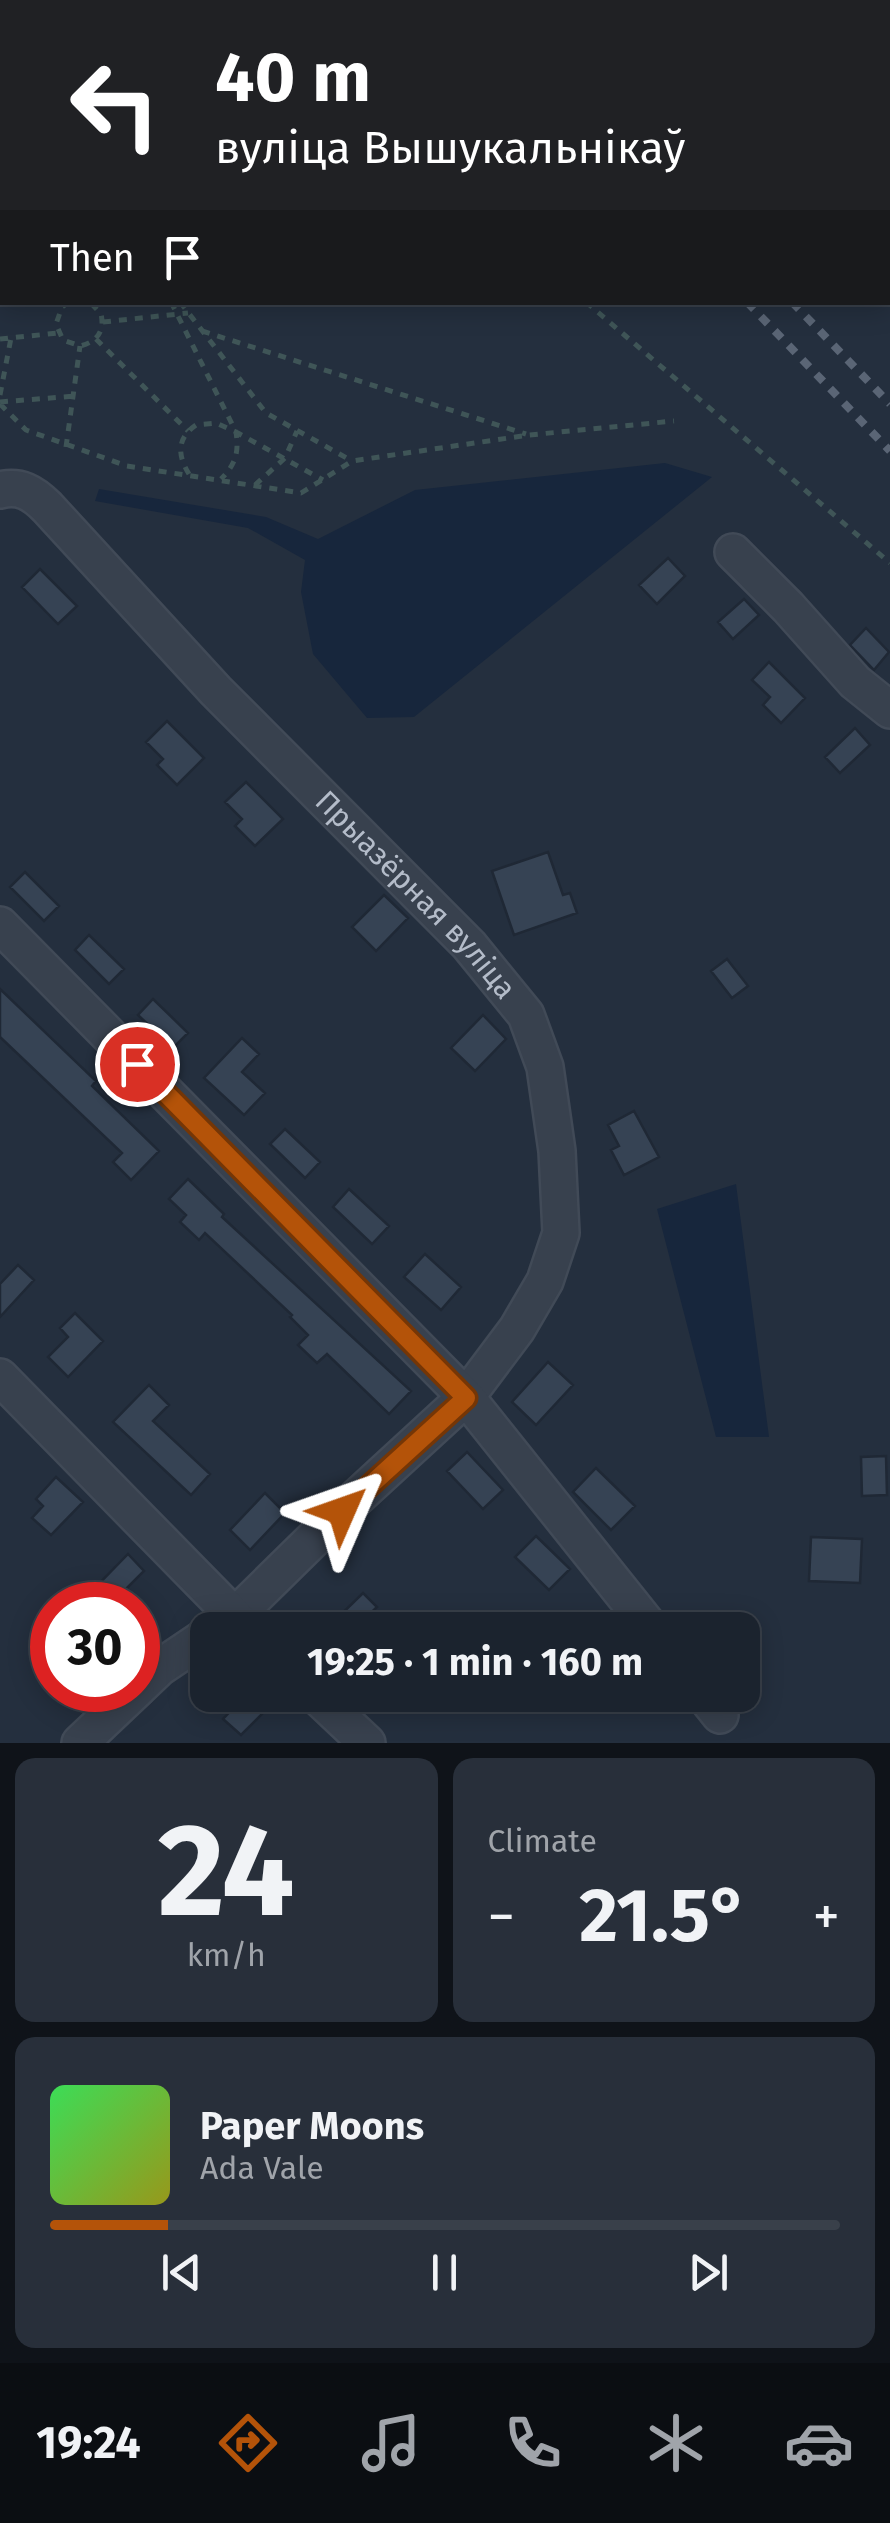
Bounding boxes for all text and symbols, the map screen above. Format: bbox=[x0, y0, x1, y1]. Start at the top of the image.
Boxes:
text: 40 m bbox=[215, 36, 371, 120]
icon: left bbox=[50, 40, 180, 170]
text: вуліца Вышукальнікаў bbox=[215, 121, 685, 175]
icon: arrive bbox=[155, 230, 210, 285]
text: Then bbox=[50, 235, 135, 281]
street label: Прыазёрная вуліца bbox=[308, 783, 524, 1006]
pin bbox=[95, 1022, 180, 1107]
icon: arrive bbox=[110, 1037, 165, 1092]
position arrow bbox=[290, 1459, 394, 1563]
speed limit sign: 30 bbox=[30, 1582, 160, 1712]
text: 19:25 · 1 min · 160 m bbox=[307, 1639, 643, 1685]
text: 24 bbox=[158, 1793, 295, 1949]
text: Climate bbox=[488, 1822, 597, 1860]
text: 21.5° bbox=[579, 1871, 748, 1961]
text: − bbox=[488, 1884, 515, 1950]
text: + bbox=[813, 1884, 840, 1950]
text: km/h bbox=[187, 1936, 266, 1974]
text: Paper Moons bbox=[200, 2103, 424, 2149]
text: Ada Vale bbox=[200, 2149, 324, 2187]
icon: previous bbox=[154, 2245, 209, 2300]
icon: pause bbox=[417, 2245, 472, 2300]
icon: next bbox=[681, 2245, 736, 2300]
icon: directions bbox=[213, 2408, 283, 2478]
icon: music bbox=[356, 2408, 426, 2478]
icon: phone bbox=[498, 2408, 568, 2478]
icon: climate bbox=[641, 2408, 711, 2478]
icon: car bbox=[784, 2408, 854, 2478]
text: 19:24 bbox=[36, 2416, 141, 2470]

